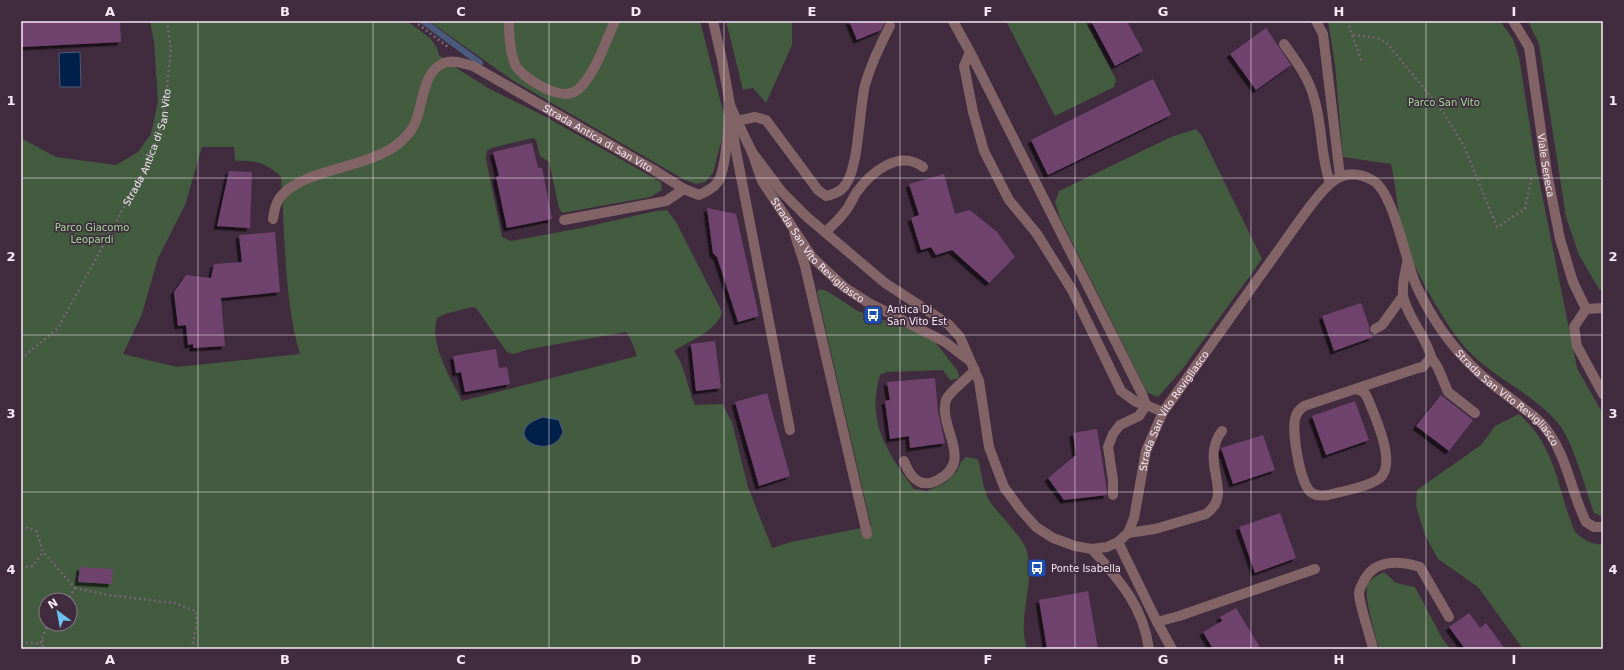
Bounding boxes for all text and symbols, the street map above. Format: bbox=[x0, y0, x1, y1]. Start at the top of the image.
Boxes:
text: A bbox=[105, 4, 115, 19]
text: B bbox=[280, 4, 290, 19]
text: C bbox=[456, 4, 466, 19]
text: D bbox=[631, 4, 642, 19]
text: E bbox=[808, 4, 816, 19]
text: F bbox=[984, 4, 992, 19]
text: G bbox=[1158, 4, 1168, 19]
text: H bbox=[1334, 4, 1344, 19]
text: I bbox=[1512, 4, 1516, 19]
street label: Strada Antica di San Vito bbox=[121, 88, 173, 208]
text: 1 bbox=[6, 93, 16, 108]
text: 1 bbox=[1608, 93, 1618, 108]
park label: Parco San Vito bbox=[1408, 97, 1480, 108]
street label: Strada Antica di San Vito bbox=[541, 102, 655, 174]
street label: Viale Seneca bbox=[1535, 133, 1557, 198]
street label: Strada San Vito Revigliasco bbox=[769, 196, 866, 305]
park label: Parco Giacomo Leopardi bbox=[55, 222, 129, 245]
text: 2 bbox=[6, 249, 16, 264]
text: 2 bbox=[1608, 249, 1618, 264]
bus stop icon: Antica Di San Vito Est bbox=[862, 304, 884, 326]
place label: Antica Di San Vito Est bbox=[887, 304, 947, 327]
street label: Strada San Vito Revigliasco bbox=[1453, 347, 1561, 448]
street label: Strada San Vito Revigliasco bbox=[1137, 349, 1211, 472]
text: 3 bbox=[6, 406, 16, 421]
text: 3 bbox=[1608, 406, 1618, 421]
bus stop icon: Ponte Isabella bbox=[1026, 557, 1048, 579]
text: 4 bbox=[6, 562, 16, 577]
text: 4 bbox=[1608, 562, 1618, 577]
place label: Ponte Isabella bbox=[1051, 563, 1121, 574]
north arrow bbox=[38, 592, 78, 632]
text: N bbox=[46, 596, 60, 612]
text: A bbox=[105, 652, 115, 667]
text: B bbox=[280, 652, 290, 667]
text: C bbox=[456, 652, 466, 667]
text: D bbox=[631, 652, 642, 667]
text: E bbox=[808, 652, 816, 667]
text: F bbox=[984, 652, 992, 667]
text: G bbox=[1158, 652, 1168, 667]
text: H bbox=[1334, 652, 1344, 667]
text: I bbox=[1512, 652, 1516, 667]

